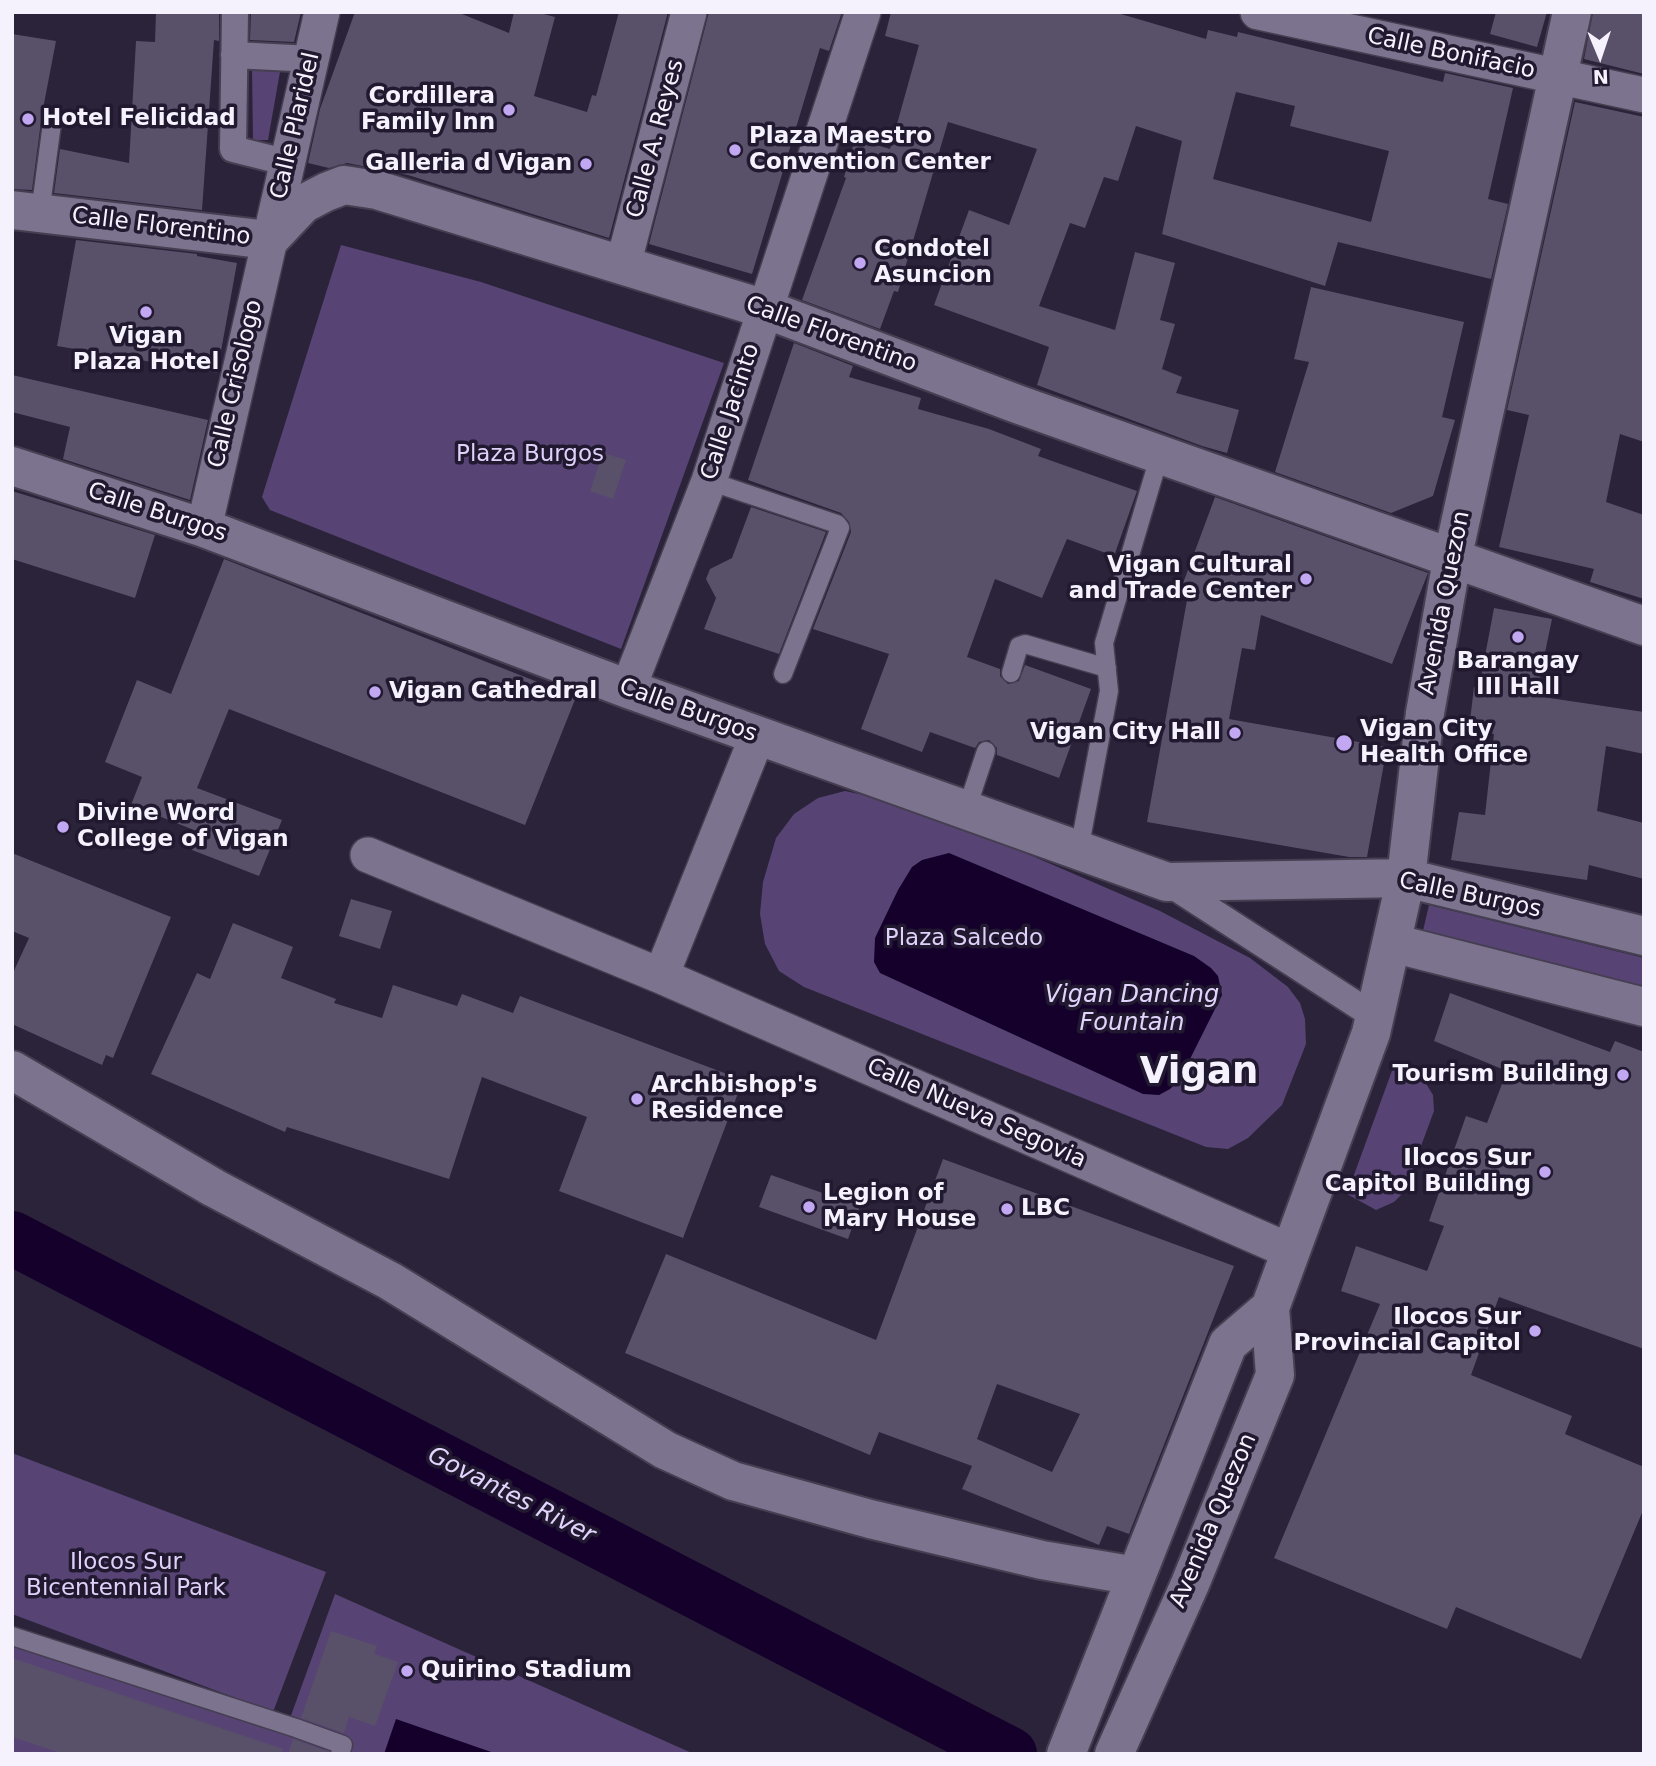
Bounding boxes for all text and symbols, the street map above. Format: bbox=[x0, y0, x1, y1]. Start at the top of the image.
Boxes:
north arrow bbox=[1565, 21, 1635, 91]
street label: Calle Bonifacio bbox=[1365, 23, 1537, 85]
street label: Calle Plaridel bbox=[266, 50, 326, 202]
street label: Calle A. Reyes bbox=[622, 57, 690, 221]
text: N bbox=[1592, 66, 1609, 88]
place label: Cordillera Family Inn bbox=[361, 83, 495, 137]
marker: Cordillera Family Inn bbox=[501, 102, 517, 118]
place label: Hotel Felicidad bbox=[42, 105, 236, 133]
marker: Hotel Felicidad bbox=[20, 111, 36, 127]
place label: Plaza Maestro Convention Center bbox=[749, 123, 991, 177]
marker: Plaza Maestro Convention Center bbox=[727, 142, 743, 158]
place label: Galleria d Vigan bbox=[365, 150, 572, 178]
marker: Galleria d Vigan bbox=[578, 156, 594, 172]
street label: Calle Florentino bbox=[70, 202, 252, 252]
place label: Condotel Asuncion bbox=[874, 236, 992, 290]
marker: Condotel Asuncion bbox=[852, 255, 868, 271]
street label: Calle Florentino bbox=[742, 291, 920, 379]
street label: Calle Crisologo bbox=[203, 297, 269, 471]
marker: Vigan Plaza Hotel bbox=[138, 304, 154, 320]
place label: Vigan Plaza Hotel bbox=[73, 323, 219, 377]
street label: Calle Jacinto bbox=[696, 340, 766, 484]
park label: Plaza Burgos bbox=[456, 441, 604, 469]
street label: Calle Burgos bbox=[84, 478, 230, 548]
street label: Avenida Quezon bbox=[1414, 509, 1476, 697]
place label: Vigan Cultural and Trade Center bbox=[1069, 552, 1292, 606]
marker: Vigan Cultural and Trade Center bbox=[1298, 571, 1314, 587]
marker: Barangay III Hall bbox=[1510, 629, 1526, 645]
place label: Barangay III Hall bbox=[1457, 648, 1579, 702]
street label: Calle Burgos bbox=[615, 673, 761, 749]
place label: Vigan Cathedral bbox=[389, 678, 597, 706]
marker: Vigan Cathedral bbox=[367, 684, 383, 700]
place label: Vigan City Health Office bbox=[1360, 716, 1528, 770]
place label: Vigan City Hall bbox=[1030, 719, 1221, 747]
marker: Vigan City Hall bbox=[1227, 725, 1243, 741]
marker: Vigan City Health Office bbox=[1334, 733, 1354, 753]
place label: Divine Word College of Vigan bbox=[77, 800, 289, 854]
marker: Divine Word College of Vigan bbox=[55, 819, 71, 835]
street label: Calle Burgos bbox=[1396, 867, 1544, 925]
park label: Plaza Salcedo bbox=[885, 925, 1043, 953]
water label: Vigan Dancing Fountain bbox=[1045, 982, 1219, 1038]
district label: Vigan bbox=[1140, 1051, 1258, 1095]
street label: Calle Nueva Segovia bbox=[862, 1053, 1090, 1175]
place label: Tourism Building bbox=[1392, 1061, 1609, 1089]
marker: Tourism Building bbox=[1615, 1067, 1631, 1083]
place label: Archbishop's Residence bbox=[651, 1072, 818, 1126]
marker: Archbishop's Residence bbox=[629, 1091, 645, 1107]
place label: Ilocos Sur Capitol Building bbox=[1325, 1145, 1531, 1199]
marker: Ilocos Sur Capitol Building bbox=[1537, 1164, 1553, 1180]
place label: Legion of Mary House bbox=[823, 1180, 976, 1234]
place label: LBC bbox=[1021, 1195, 1070, 1223]
marker: Legion of Mary House bbox=[801, 1199, 817, 1215]
marker: LBC bbox=[999, 1201, 1015, 1217]
place label: Ilocos Sur Provincial Capitol bbox=[1293, 1304, 1521, 1358]
marker: Ilocos Sur Provincial Capitol bbox=[1527, 1323, 1543, 1339]
street label: Avenida Quezon bbox=[1165, 1430, 1263, 1612]
water label: Govantes River bbox=[423, 1441, 599, 1551]
park label: Ilocos Sur Bicentennial Park bbox=[26, 1549, 226, 1603]
place label: Quirino Stadium bbox=[421, 1657, 632, 1685]
marker: Quirino Stadium bbox=[399, 1663, 415, 1679]

